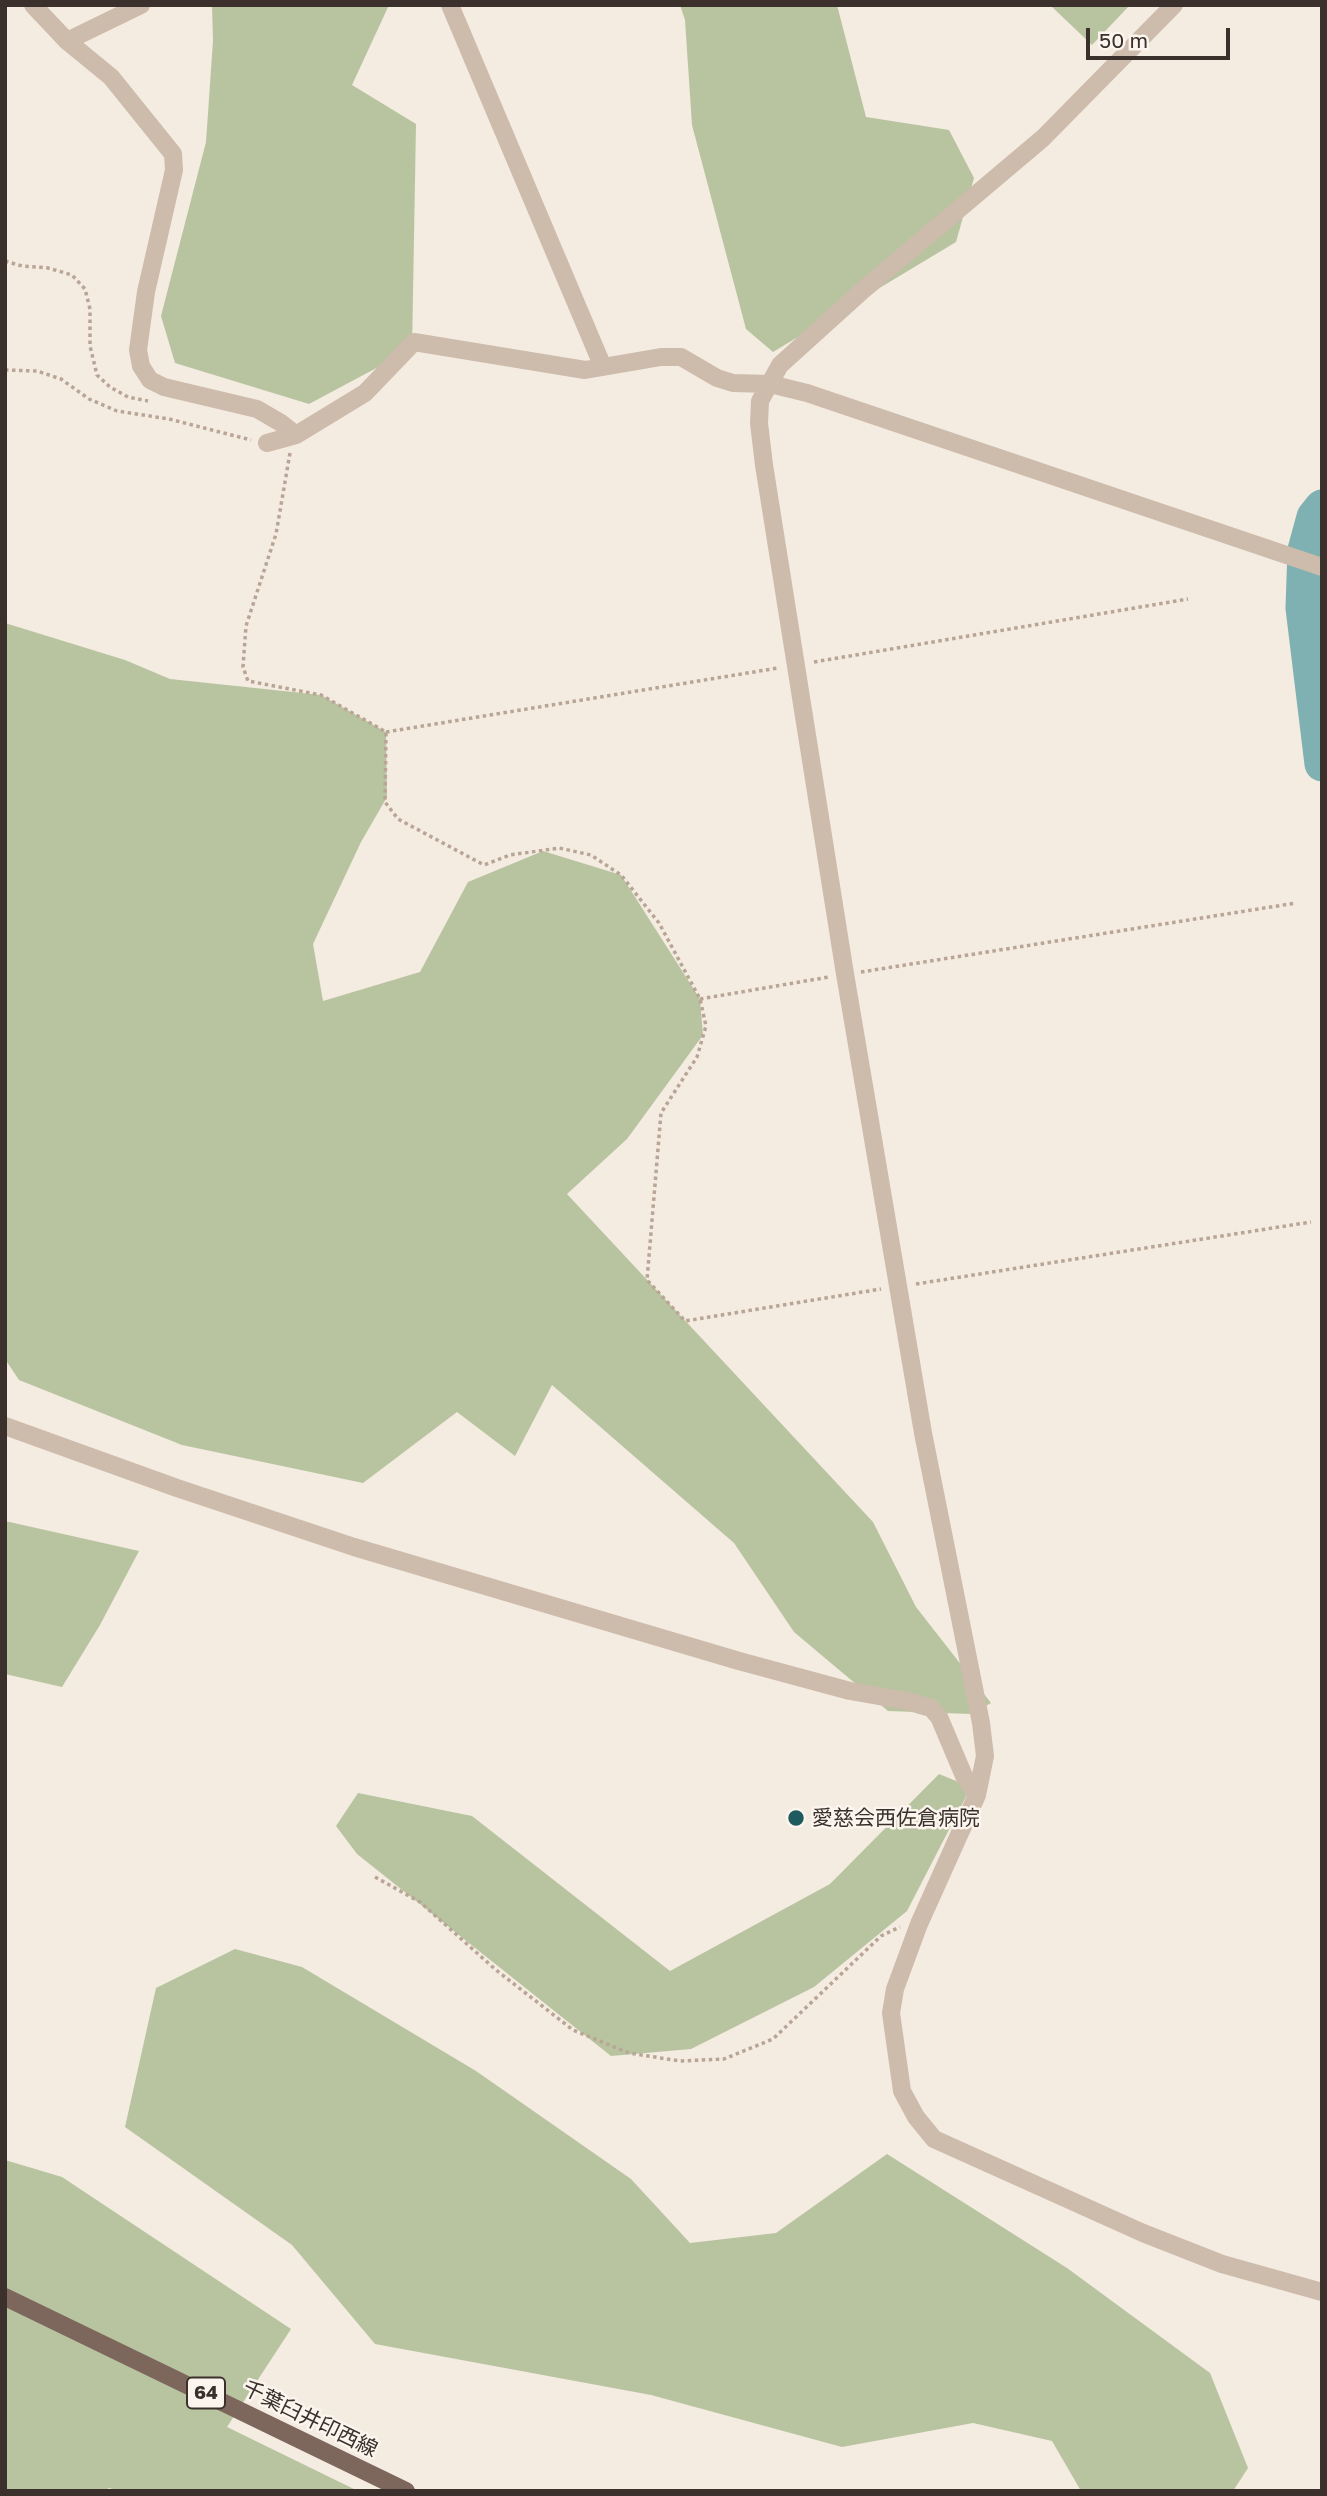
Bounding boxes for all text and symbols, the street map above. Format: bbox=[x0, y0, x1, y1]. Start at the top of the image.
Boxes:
scale bar bbox=[1089, 14, 1232, 58]
text: 50 m bbox=[1099, 27, 1148, 53]
place label: 愛慈会西佐倉病院 bbox=[812, 1805, 980, 1831]
marker: 愛慈会西佐倉病院 bbox=[786, 1808, 806, 1828]
street label: 千葉臼井印西線 bbox=[238, 2375, 382, 2463]
road number: 64 bbox=[187, 2378, 225, 2408]

